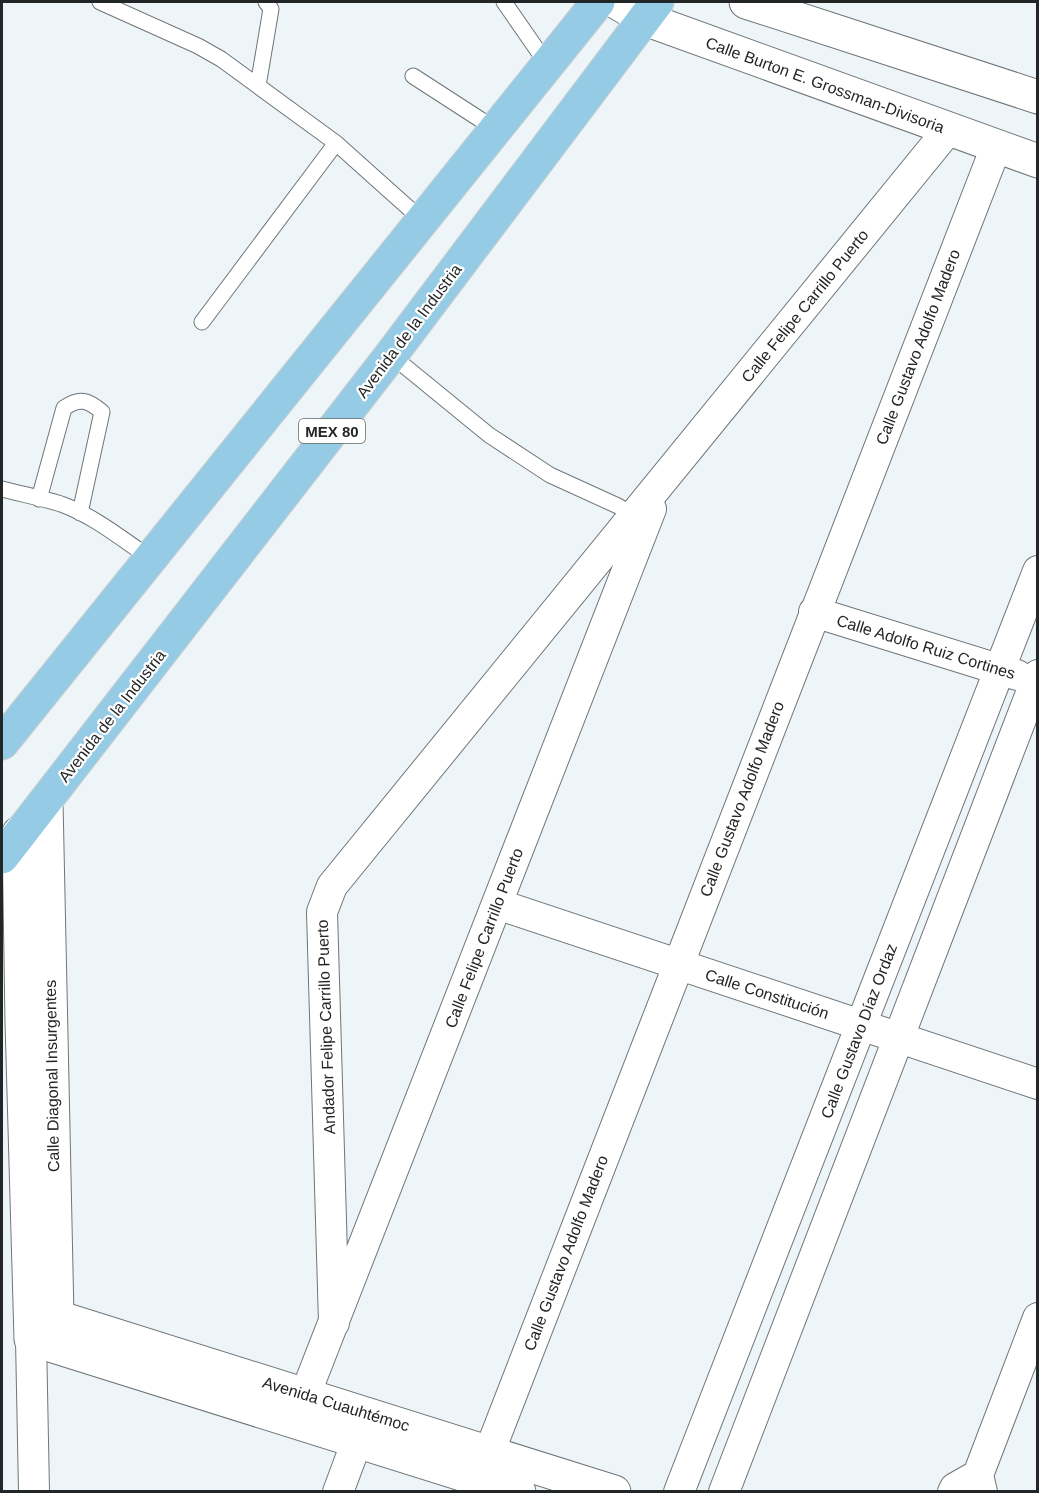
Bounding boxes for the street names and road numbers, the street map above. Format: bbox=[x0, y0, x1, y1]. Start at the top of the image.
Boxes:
street label: Calle Burton E. Grossman-Divisoria bbox=[703, 34, 947, 136]
street label: Calle Felipe Carrillo Puerto bbox=[738, 226, 872, 386]
street label: Calle Gustavo Adolfo Madero bbox=[873, 247, 963, 447]
street label: Avenida de la Industria bbox=[353, 261, 465, 401]
road number: MEX 80 bbox=[299, 419, 365, 443]
street label: Calle Adolfo Ruiz Cortines bbox=[835, 612, 1017, 682]
street label: Avenida de la Industria bbox=[55, 647, 169, 785]
street label: Calle Gustavo Adolfo Madero bbox=[697, 699, 787, 899]
street label: Calle Felipe Carrillo Puerto bbox=[442, 846, 526, 1030]
street label: Andador Felipe Carrillo Puerto bbox=[314, 919, 338, 1135]
street label: Calle Gustavo Díaz Ordaz bbox=[818, 941, 900, 1121]
street label: Calle Constitución bbox=[703, 966, 831, 1022]
street label: Calle Diagonal Insurgentes bbox=[42, 980, 62, 1172]
street label: Calle Gustavo Adolfo Madero bbox=[521, 1153, 611, 1353]
street label: Avenida Cuauhtémoc bbox=[260, 1374, 412, 1434]

